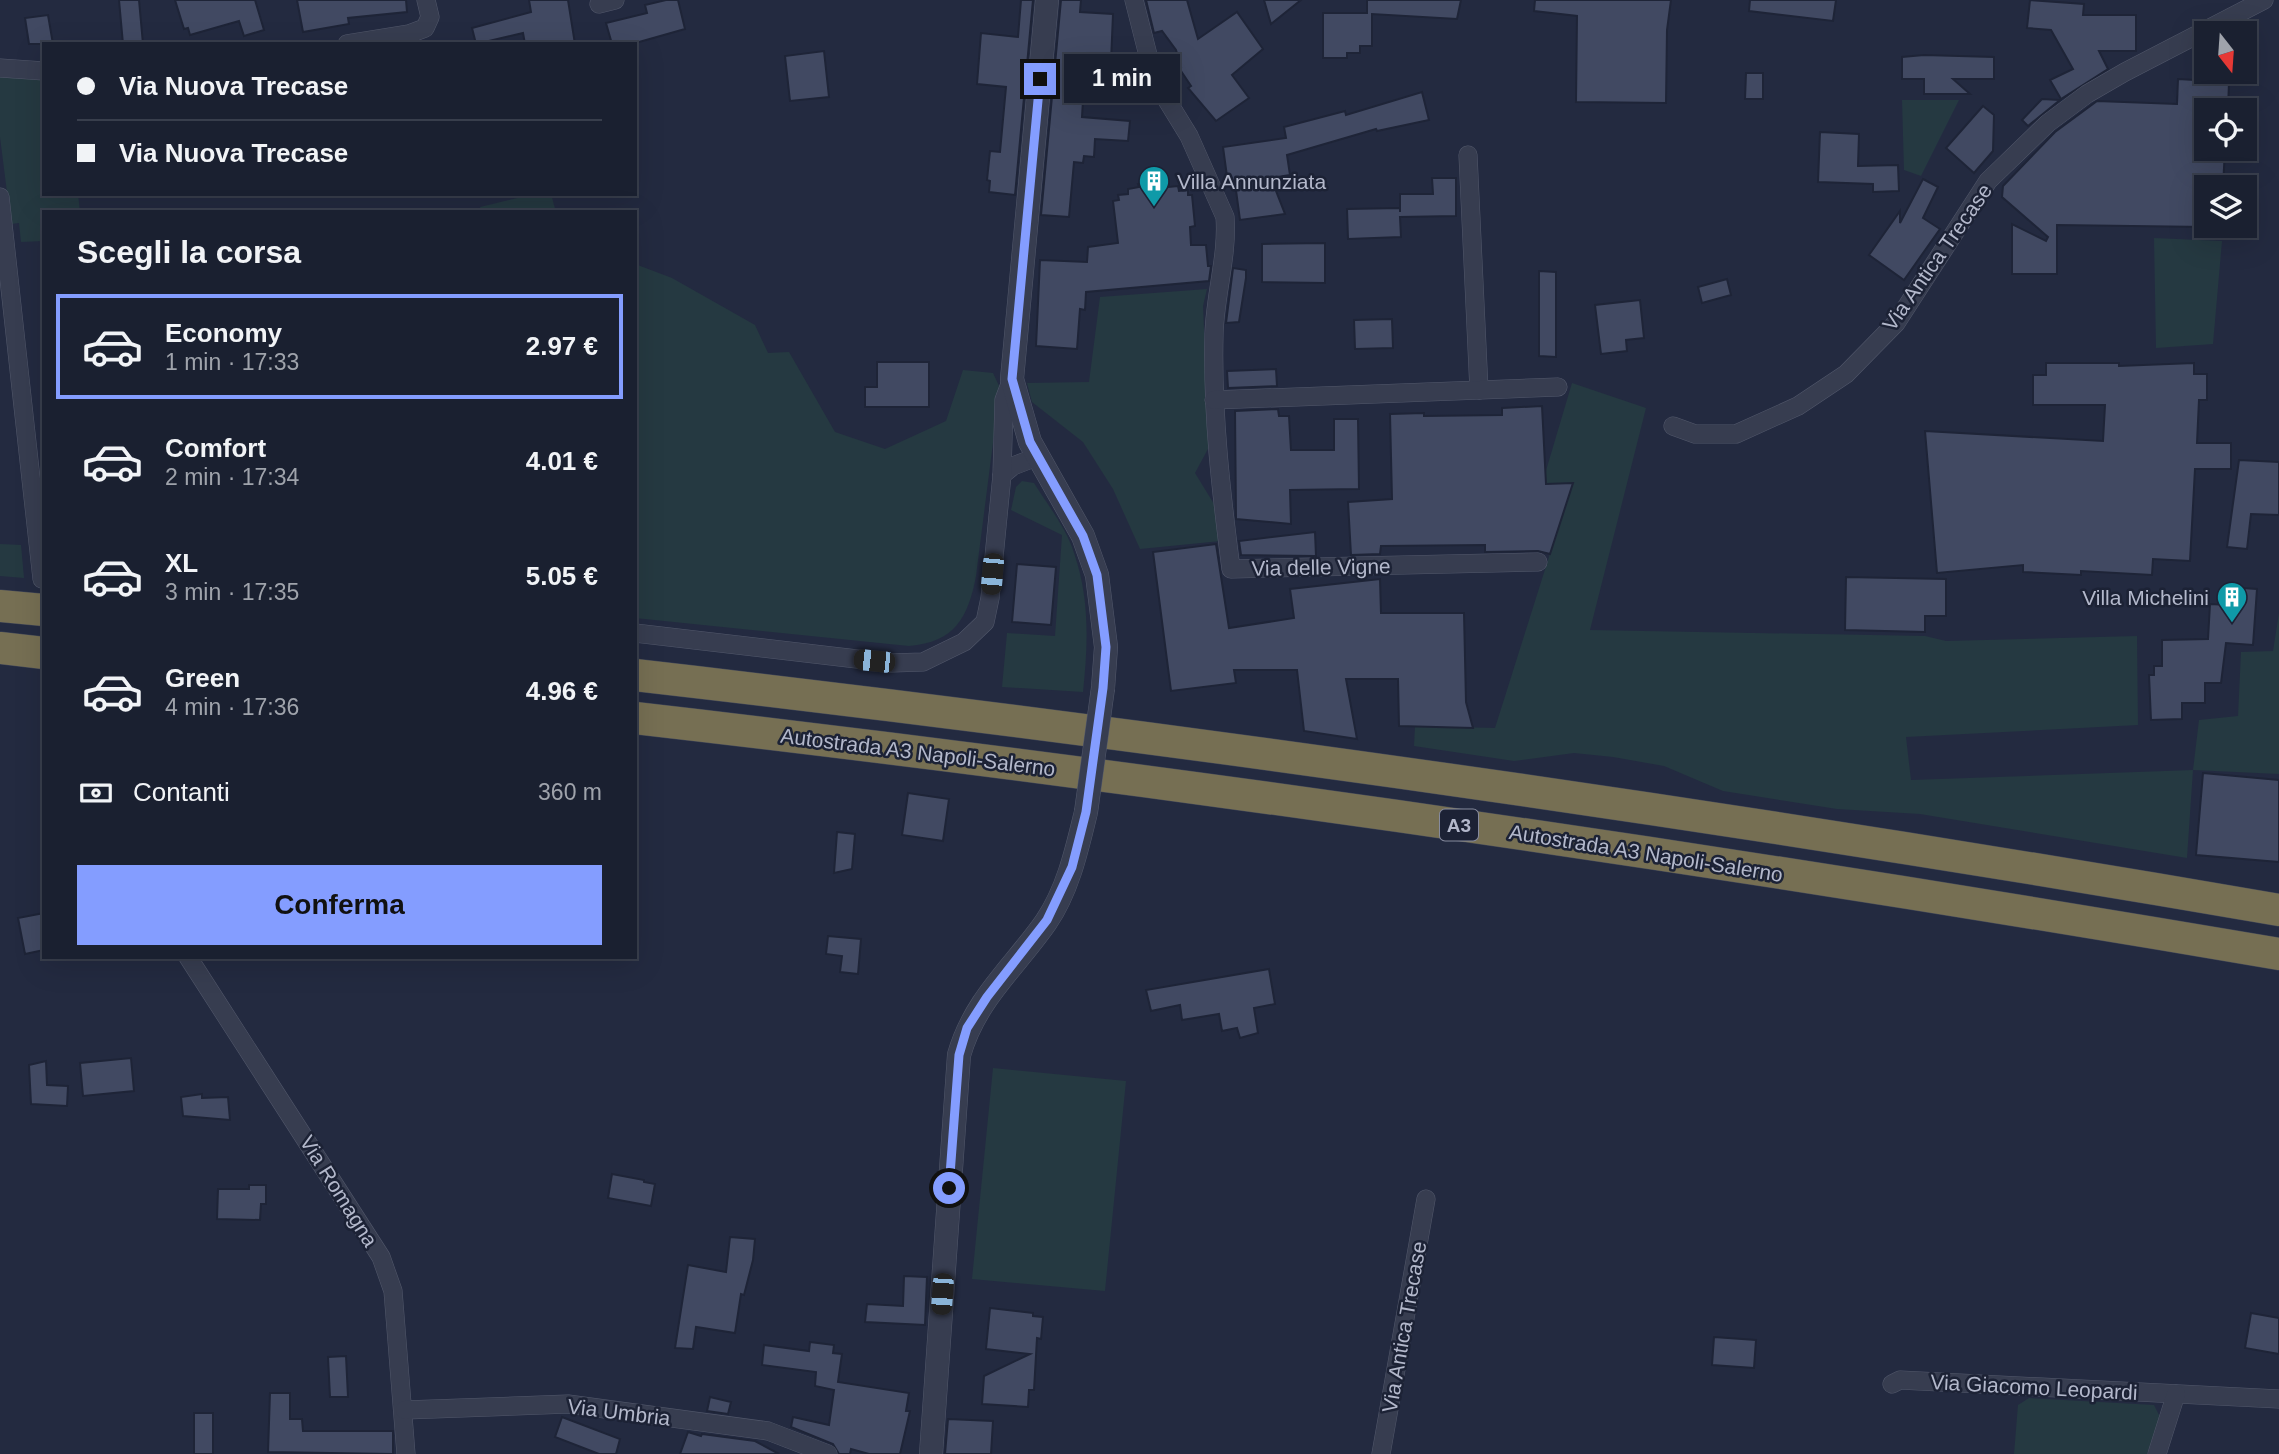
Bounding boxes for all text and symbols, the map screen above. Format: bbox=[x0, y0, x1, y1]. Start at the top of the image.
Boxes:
north arrow bbox=[2194, 21, 2258, 84]
map controls bbox=[2194, 21, 2257, 238]
callout: 1 min bbox=[1064, 55, 1180, 104]
route end bbox=[1024, 63, 1056, 95]
text: 1 min bbox=[1092, 65, 1152, 91]
text: Via Nuova Trecase bbox=[119, 71, 348, 101]
button: locate bbox=[2194, 98, 2257, 161]
text: Via Nuova Trecase bbox=[119, 138, 348, 168]
building icon: Villa Annunziata bbox=[1137, 164, 1171, 208]
place label: Villa Annunziata bbox=[1177, 170, 1326, 193]
button: layers bbox=[2194, 175, 2257, 238]
street label: Via Antica Trecase bbox=[1878, 179, 1996, 335]
text: Scegli la corsa bbox=[77, 234, 301, 270]
icon: car bbox=[81, 315, 144, 378]
text: Economy bbox=[165, 318, 282, 348]
text: 2.97 € bbox=[526, 331, 598, 361]
text: 1 min · 17:33 bbox=[165, 349, 299, 375]
icon: car bbox=[81, 430, 144, 493]
text: Comfort bbox=[165, 433, 266, 463]
text: 4.01 € bbox=[526, 446, 598, 476]
text: 2 min · 17:34 bbox=[165, 464, 299, 490]
icon: car bbox=[81, 545, 144, 608]
text: XL bbox=[165, 548, 198, 578]
car bbox=[980, 552, 1005, 596]
street label: Via delle Vigne bbox=[1251, 554, 1391, 580]
text: 5.05 € bbox=[526, 561, 598, 591]
text: 3 min · 17:35 bbox=[165, 579, 299, 605]
building icon: Villa Michelini bbox=[2215, 580, 2249, 624]
place label: Villa Michelini bbox=[2082, 586, 2209, 609]
car bbox=[853, 648, 896, 674]
icon: car bbox=[81, 660, 144, 723]
text: Green bbox=[165, 663, 240, 693]
text: 4.96 € bbox=[526, 676, 598, 706]
text: 4 min · 17:36 bbox=[165, 694, 299, 720]
street label: Autostrada A3 Napoli-Salerno bbox=[779, 724, 1057, 780]
icon: cash bbox=[77, 774, 115, 812]
text: Contanti bbox=[133, 777, 230, 807]
text: 360 m bbox=[538, 779, 602, 805]
road number: A3 bbox=[1440, 810, 1478, 840]
street label: Autostrada A3 Napoli-Salerno bbox=[1508, 820, 1784, 886]
button: Conferma bbox=[77, 865, 602, 945]
street label: Via Romagna bbox=[296, 1131, 383, 1251]
route start bbox=[933, 1172, 965, 1204]
street label: Via Antica Trecase bbox=[1378, 1240, 1430, 1414]
car bbox=[931, 1272, 954, 1316]
street label: Via Giacomo Leopardi bbox=[1930, 1370, 2138, 1404]
street label: Via Umbria bbox=[566, 1394, 672, 1430]

